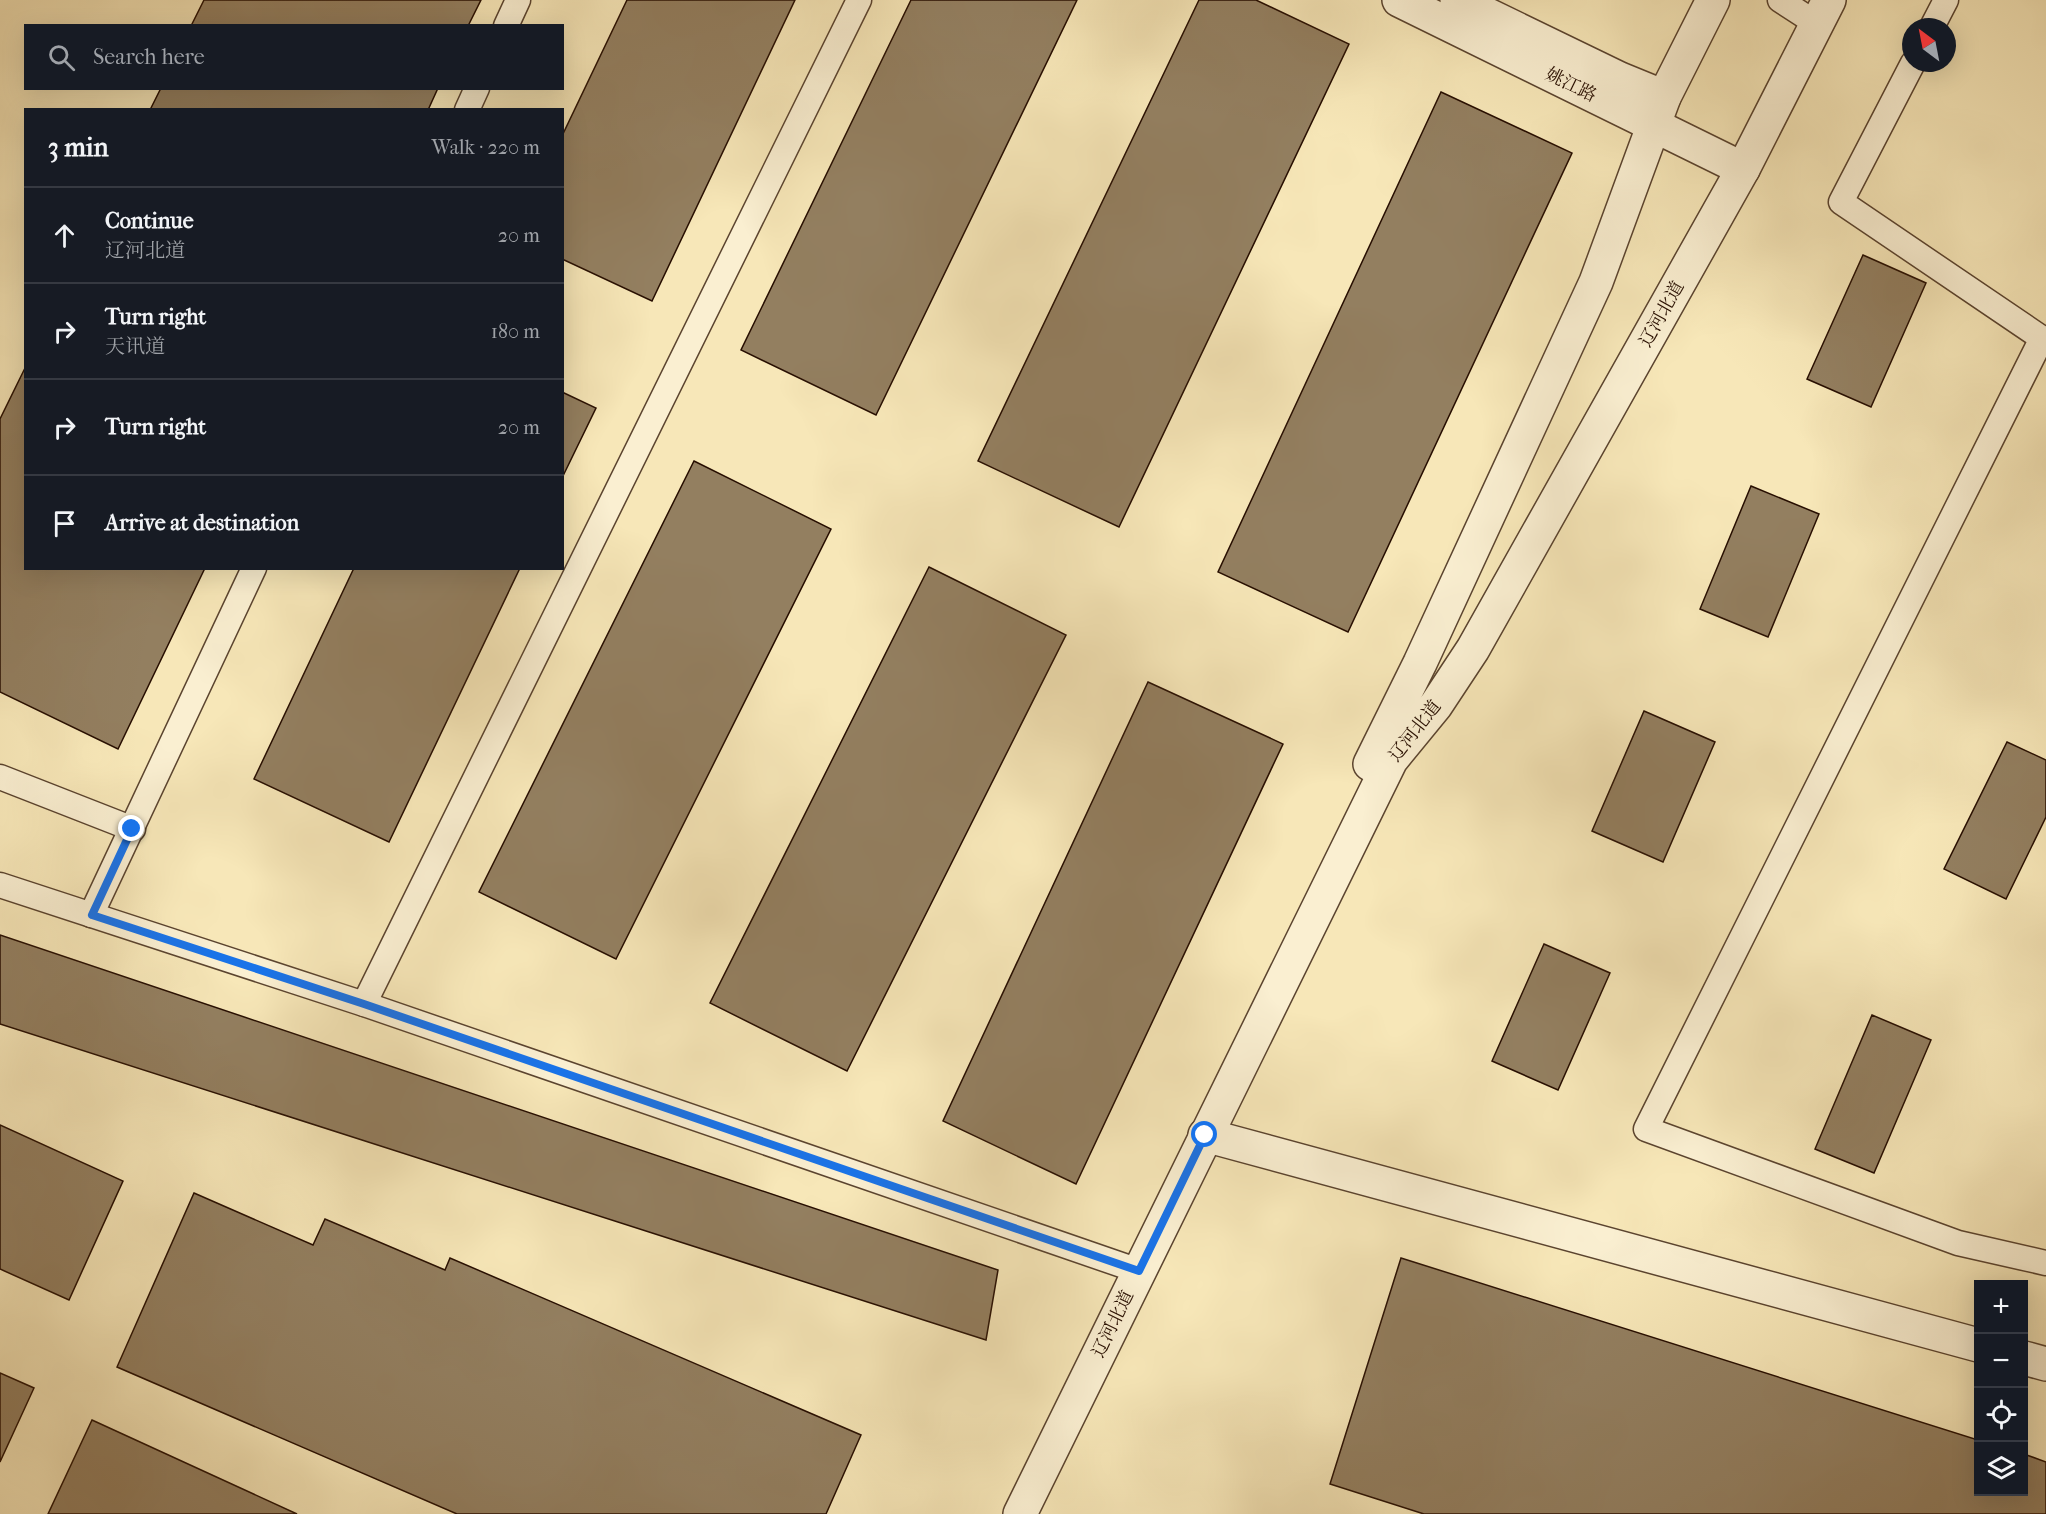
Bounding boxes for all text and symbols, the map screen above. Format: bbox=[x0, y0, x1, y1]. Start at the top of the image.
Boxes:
north arrow bbox=[1902, 18, 1956, 72]
search box bbox=[24, 24, 564, 90]
icon: search bbox=[45, 41, 78, 74]
text: Search here bbox=[93, 44, 205, 70]
street label: 姚江路 bbox=[1542, 64, 1600, 106]
text: 3 min bbox=[48, 132, 109, 163]
text: Walk · 220 m bbox=[432, 136, 540, 159]
text: Continue bbox=[105, 208, 194, 234]
icon: ahead bbox=[48, 219, 81, 252]
text: 20 m bbox=[498, 224, 540, 247]
text: 辽河北道 bbox=[105, 239, 185, 262]
street label: 辽河北道 bbox=[1635, 277, 1689, 351]
text: Turn right bbox=[105, 304, 206, 330]
icon: right bbox=[48, 315, 81, 348]
text: 180 m bbox=[491, 320, 540, 343]
text: 天讯道 bbox=[105, 335, 165, 358]
icon: right bbox=[48, 411, 81, 444]
text: Turn right bbox=[105, 414, 206, 440]
text: 20 m bbox=[498, 416, 540, 439]
icon: arrive bbox=[48, 507, 81, 540]
text: Arrive at destination bbox=[105, 510, 299, 536]
street label: 辽河北道 bbox=[1385, 696, 1445, 766]
route end bbox=[118, 815, 144, 841]
route start bbox=[1191, 1121, 1217, 1147]
map controls bbox=[1974, 1280, 2028, 1496]
button: + bbox=[1974, 1280, 2028, 1334]
street label: 辽河北道 bbox=[1088, 1287, 1138, 1361]
button: − bbox=[1974, 1334, 2028, 1388]
button: locate bbox=[1974, 1388, 2028, 1442]
button: layers bbox=[1974, 1442, 2028, 1496]

